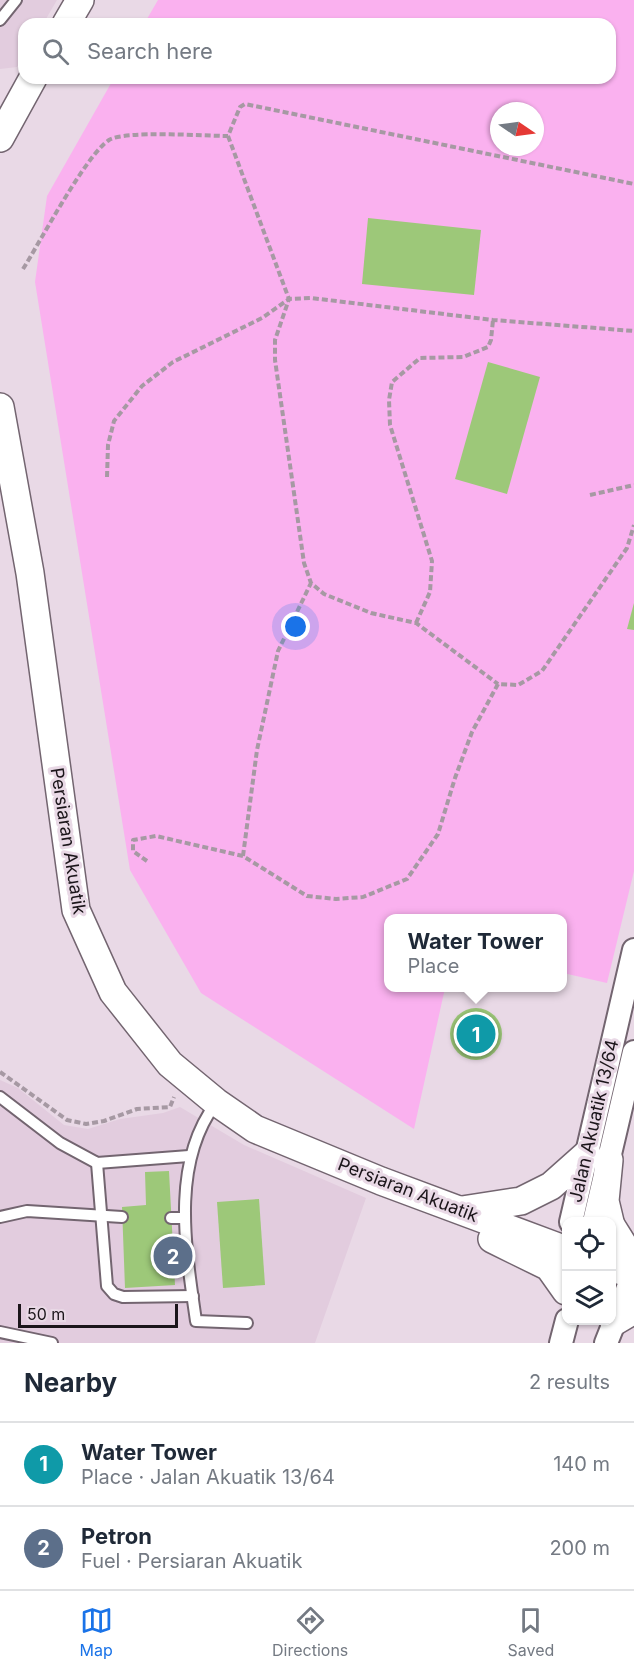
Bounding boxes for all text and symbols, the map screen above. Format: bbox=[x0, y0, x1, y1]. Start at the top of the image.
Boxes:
search box bbox=[18, 18, 616, 84]
icon: search bbox=[39, 35, 72, 68]
text: Search here bbox=[87, 38, 213, 64]
north arrow bbox=[490, 102, 544, 156]
your location bbox=[281, 612, 310, 641]
street label: Persiaran Akuatik bbox=[47, 766, 90, 916]
popup bbox=[384, 914, 567, 992]
text: Water Tower bbox=[407, 928, 544, 954]
text: Place bbox=[407, 954, 459, 978]
pin: 1 bbox=[456, 1012, 496, 1056]
street label: Jalan Akuatik 13/64 bbox=[565, 1037, 622, 1204]
street label: Persiaran Akuatik bbox=[335, 1153, 481, 1226]
map controls bbox=[562, 1217, 616, 1325]
button: locate bbox=[562, 1217, 616, 1271]
pin: 2 bbox=[154, 1234, 192, 1278]
button: layers bbox=[562, 1271, 616, 1325]
scale bar bbox=[18, 1301, 178, 1328]
text: 50 m bbox=[27, 1304, 65, 1324]
text: Nearby bbox=[24, 1367, 117, 1398]
text: 2 results bbox=[529, 1370, 610, 1394]
text: Water Tower bbox=[81, 1439, 217, 1465]
text: 1 bbox=[39, 1452, 48, 1476]
text: 140 m bbox=[553, 1452, 610, 1476]
text: Place · Jalan Akuatik 13/64 bbox=[81, 1465, 335, 1489]
text: Petron bbox=[81, 1523, 152, 1549]
text: 2 bbox=[37, 1536, 50, 1560]
text: 200 m bbox=[549, 1536, 610, 1560]
text: Fuel · Persiaran Akuatik bbox=[81, 1549, 302, 1573]
tab: Map bbox=[80, 1604, 113, 1660]
tab: Directions bbox=[272, 1604, 348, 1660]
tab: Saved bbox=[508, 1604, 554, 1660]

